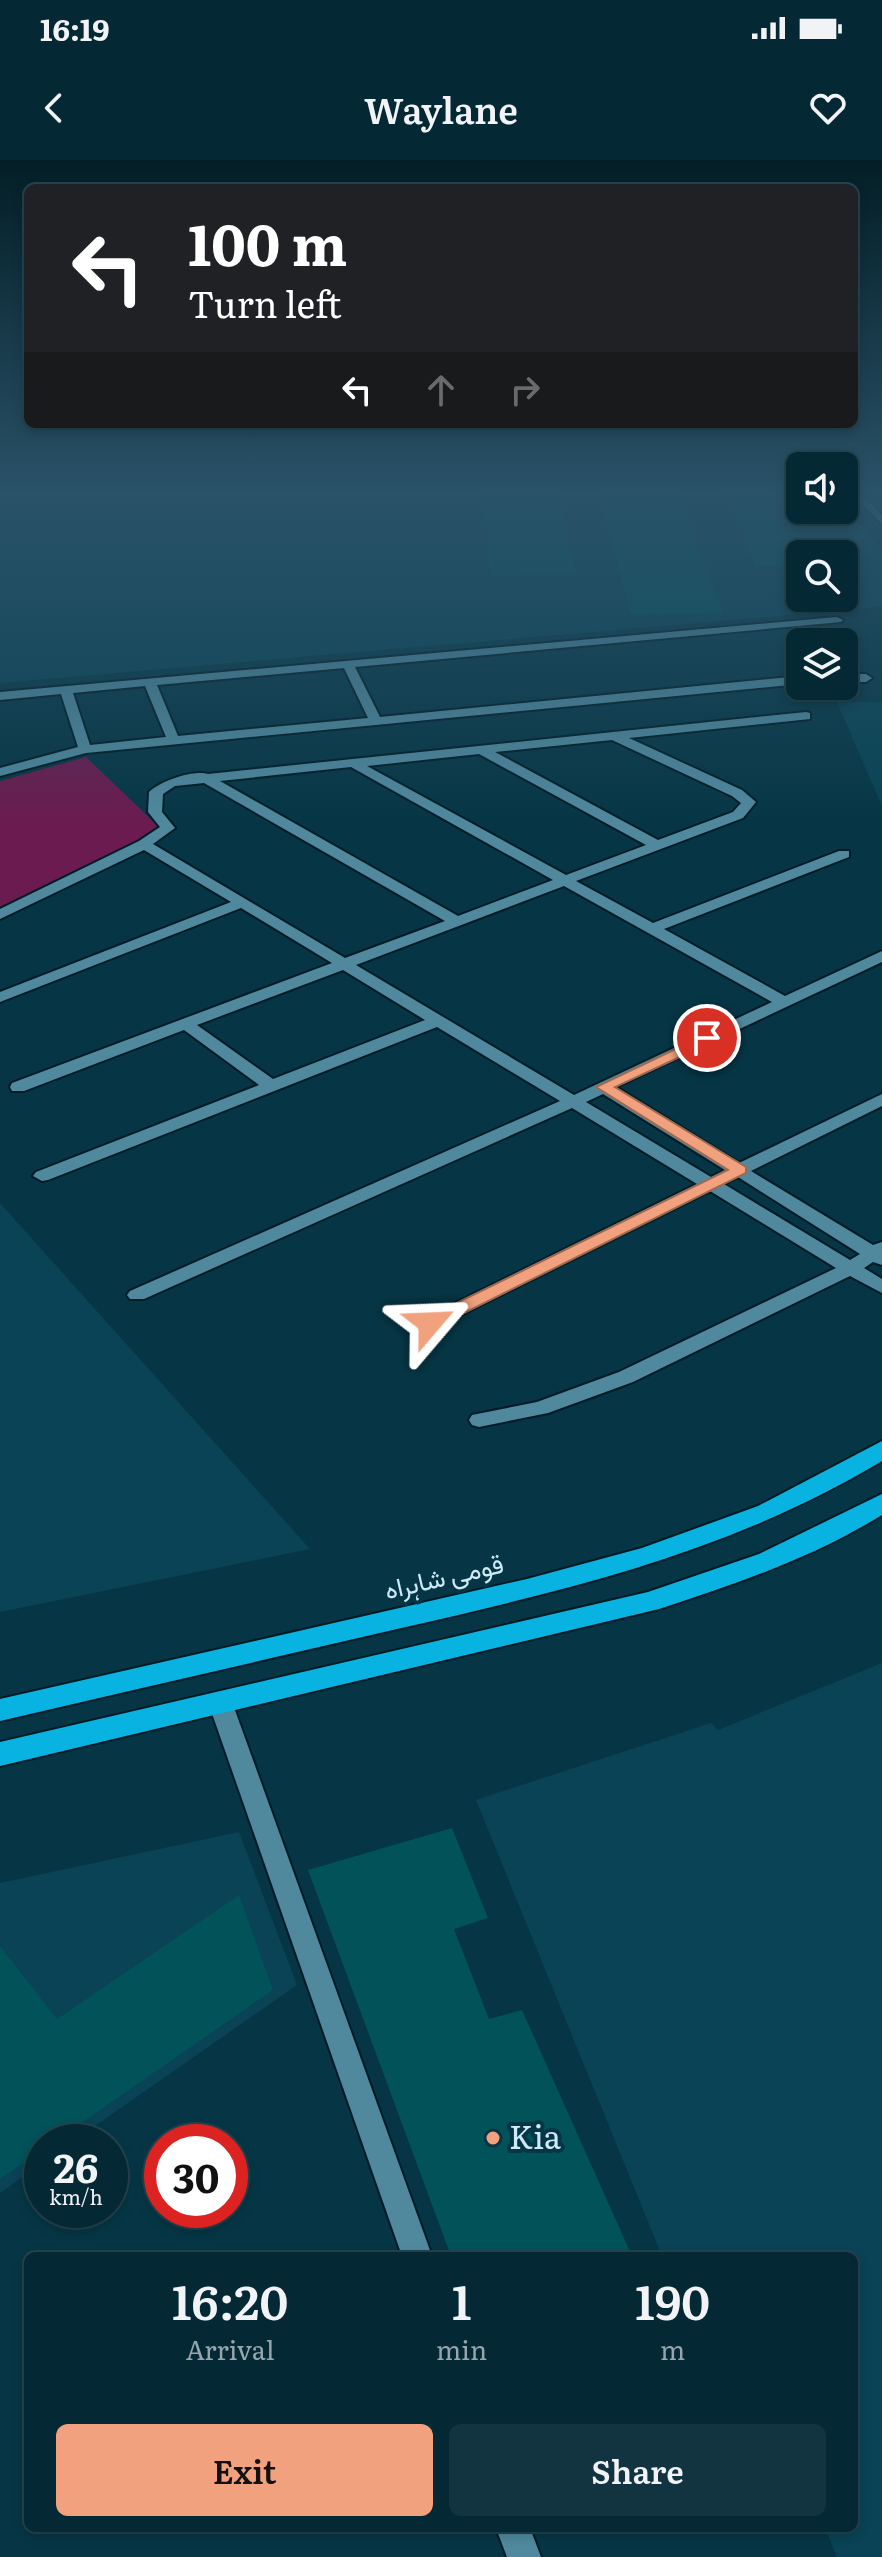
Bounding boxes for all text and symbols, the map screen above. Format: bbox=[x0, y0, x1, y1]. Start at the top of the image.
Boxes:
text: 16:19 bbox=[40, 6, 110, 50]
text: Waylane bbox=[364, 82, 518, 135]
icon: back bbox=[32, 86, 76, 130]
icon: heart bbox=[806, 86, 850, 130]
text: 100 m bbox=[188, 200, 347, 283]
icon: left bbox=[56, 216, 160, 320]
text: Turn left bbox=[188, 276, 342, 329]
icon: left bbox=[335, 368, 379, 412]
icon: ahead bbox=[419, 368, 463, 412]
icon: right bbox=[503, 368, 547, 412]
map controls bbox=[786, 452, 858, 700]
button: sound bbox=[786, 452, 858, 524]
button: search bbox=[786, 540, 858, 612]
button: layers bbox=[786, 628, 858, 700]
pin bbox=[673, 1004, 741, 1072]
icon: arrive bbox=[685, 1016, 729, 1060]
position arrow bbox=[388, 1281, 472, 1365]
street label: قومی شاہراہ bbox=[380, 1542, 507, 1607]
place label: Kia bbox=[509, 2111, 562, 2159]
speed limit sign: 30 bbox=[144, 2124, 248, 2228]
marker: Kia bbox=[484, 2129, 502, 2147]
text: 26 bbox=[54, 2136, 98, 2195]
text: km/h bbox=[49, 2181, 103, 2211]
text: 16:20 bbox=[172, 2264, 288, 2335]
text: 1 bbox=[452, 2264, 472, 2335]
text: 190 bbox=[635, 2264, 710, 2335]
text: Arrival bbox=[186, 2329, 274, 2368]
text: min bbox=[436, 2329, 487, 2368]
text: m bbox=[660, 2329, 685, 2368]
button: Exit bbox=[56, 2424, 433, 2516]
button: Share bbox=[449, 2424, 826, 2516]

